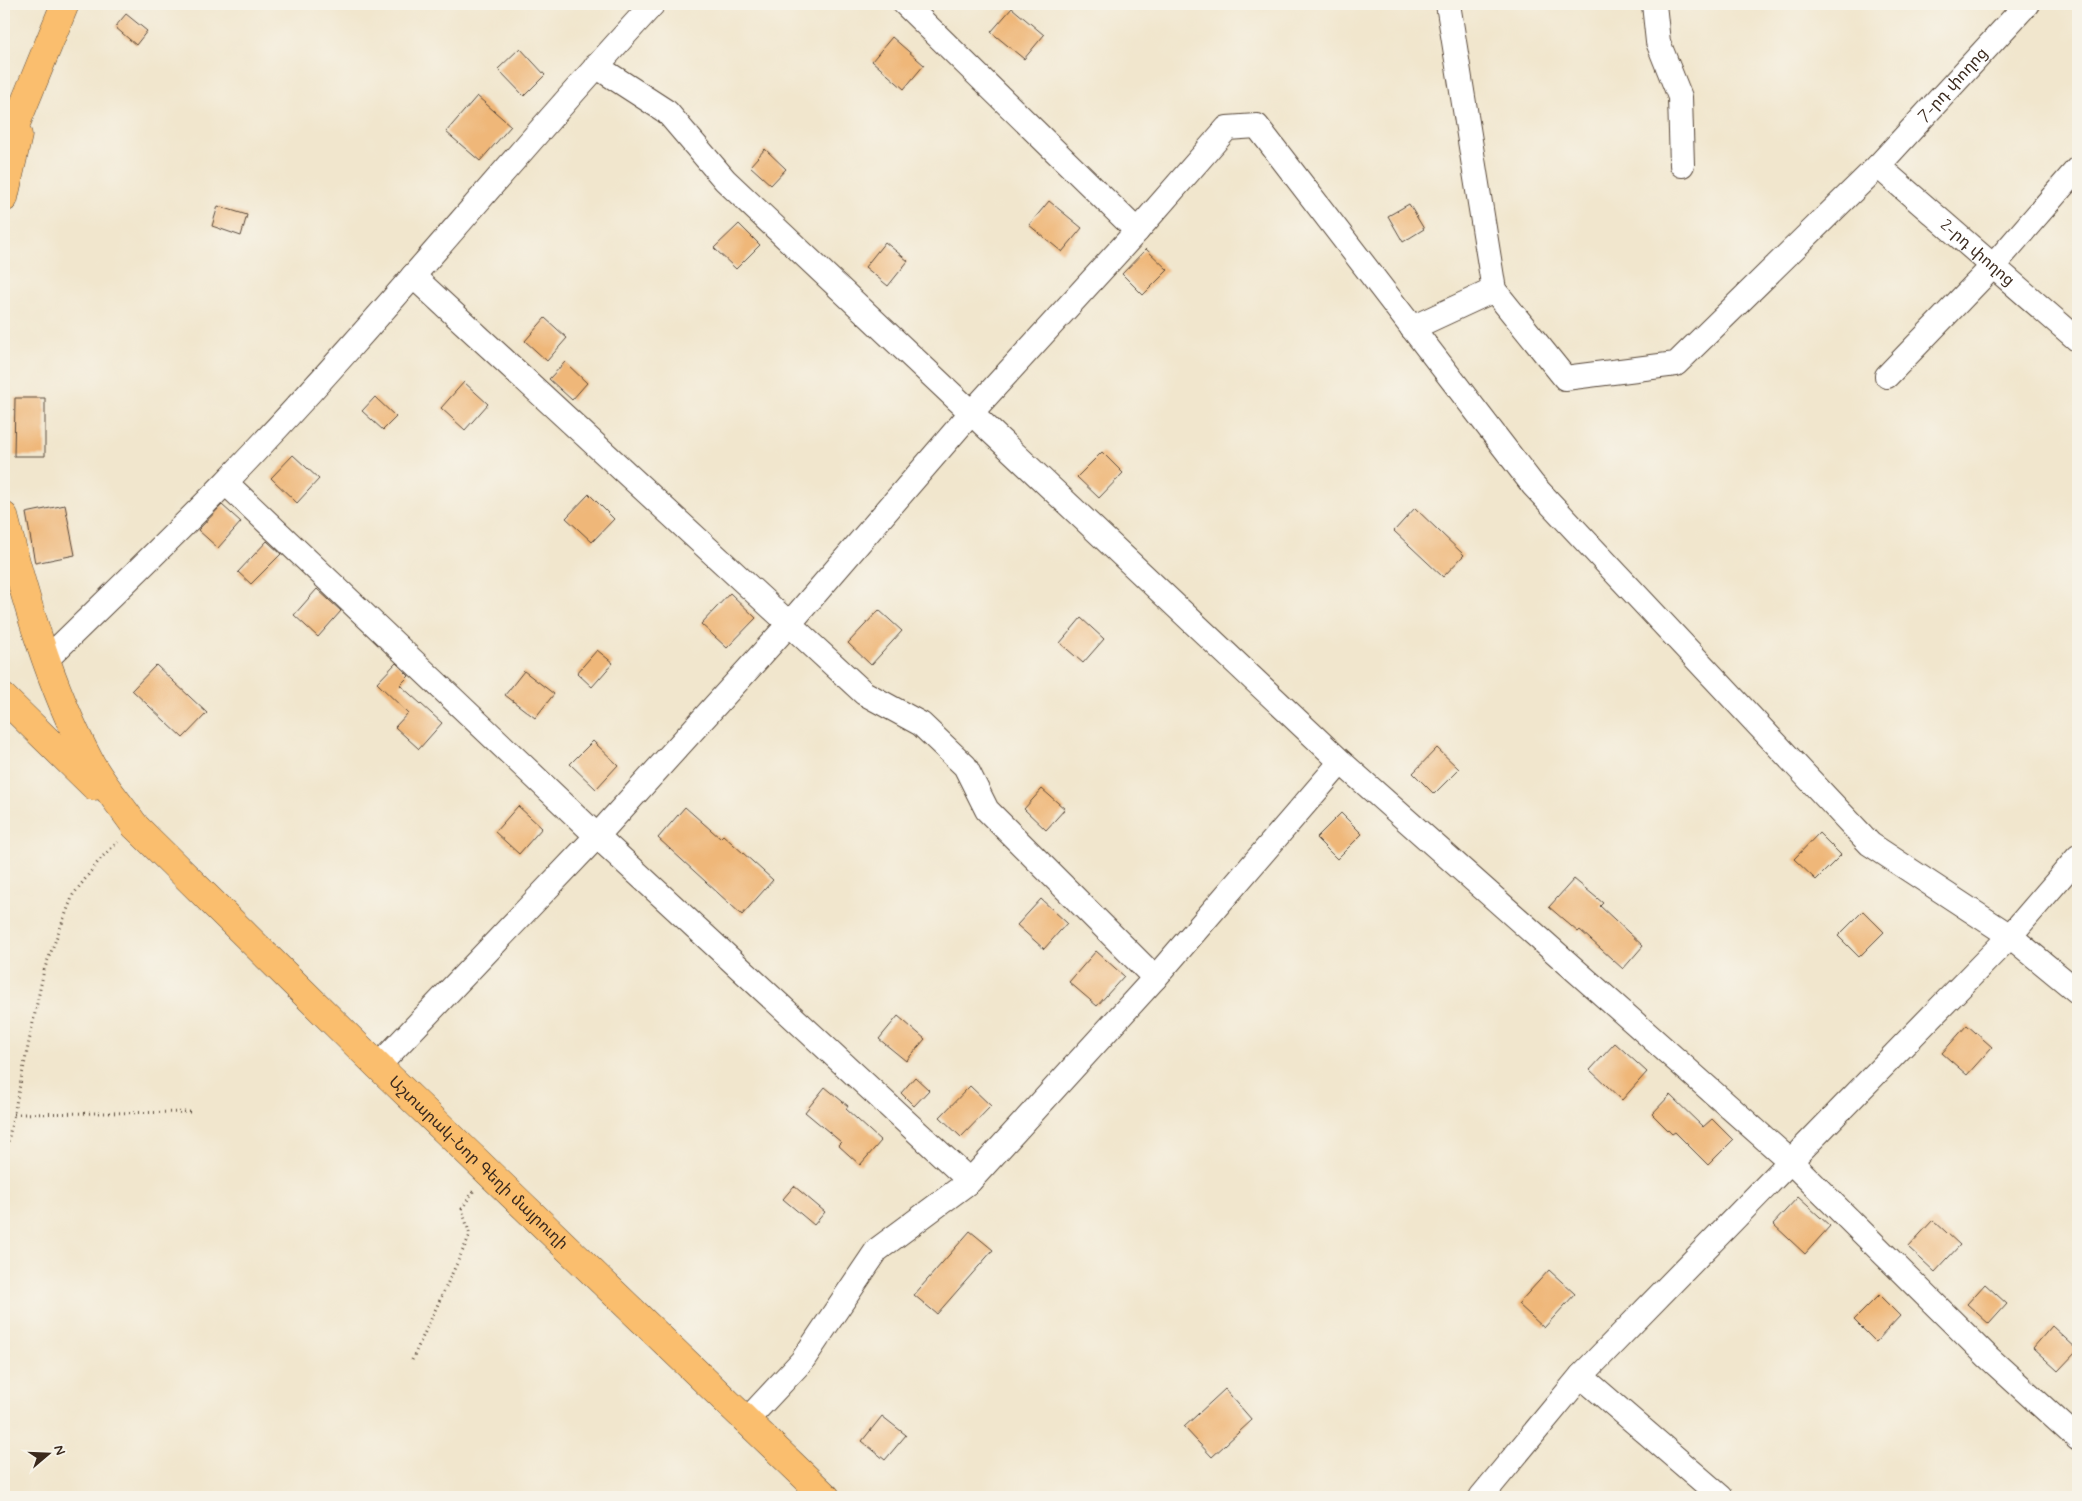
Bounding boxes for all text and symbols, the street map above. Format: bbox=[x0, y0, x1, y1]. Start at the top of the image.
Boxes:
street label: 7-րդ փողոց bbox=[1913, 43, 1992, 126]
street label: 2-րդ փողոց bbox=[1936, 215, 2019, 291]
street label: Աշտարակ-Նոր Գեղի մայրուղի bbox=[384, 1071, 573, 1254]
north arrow bbox=[22, 1428, 72, 1478]
text: N bbox=[49, 1443, 69, 1457]

